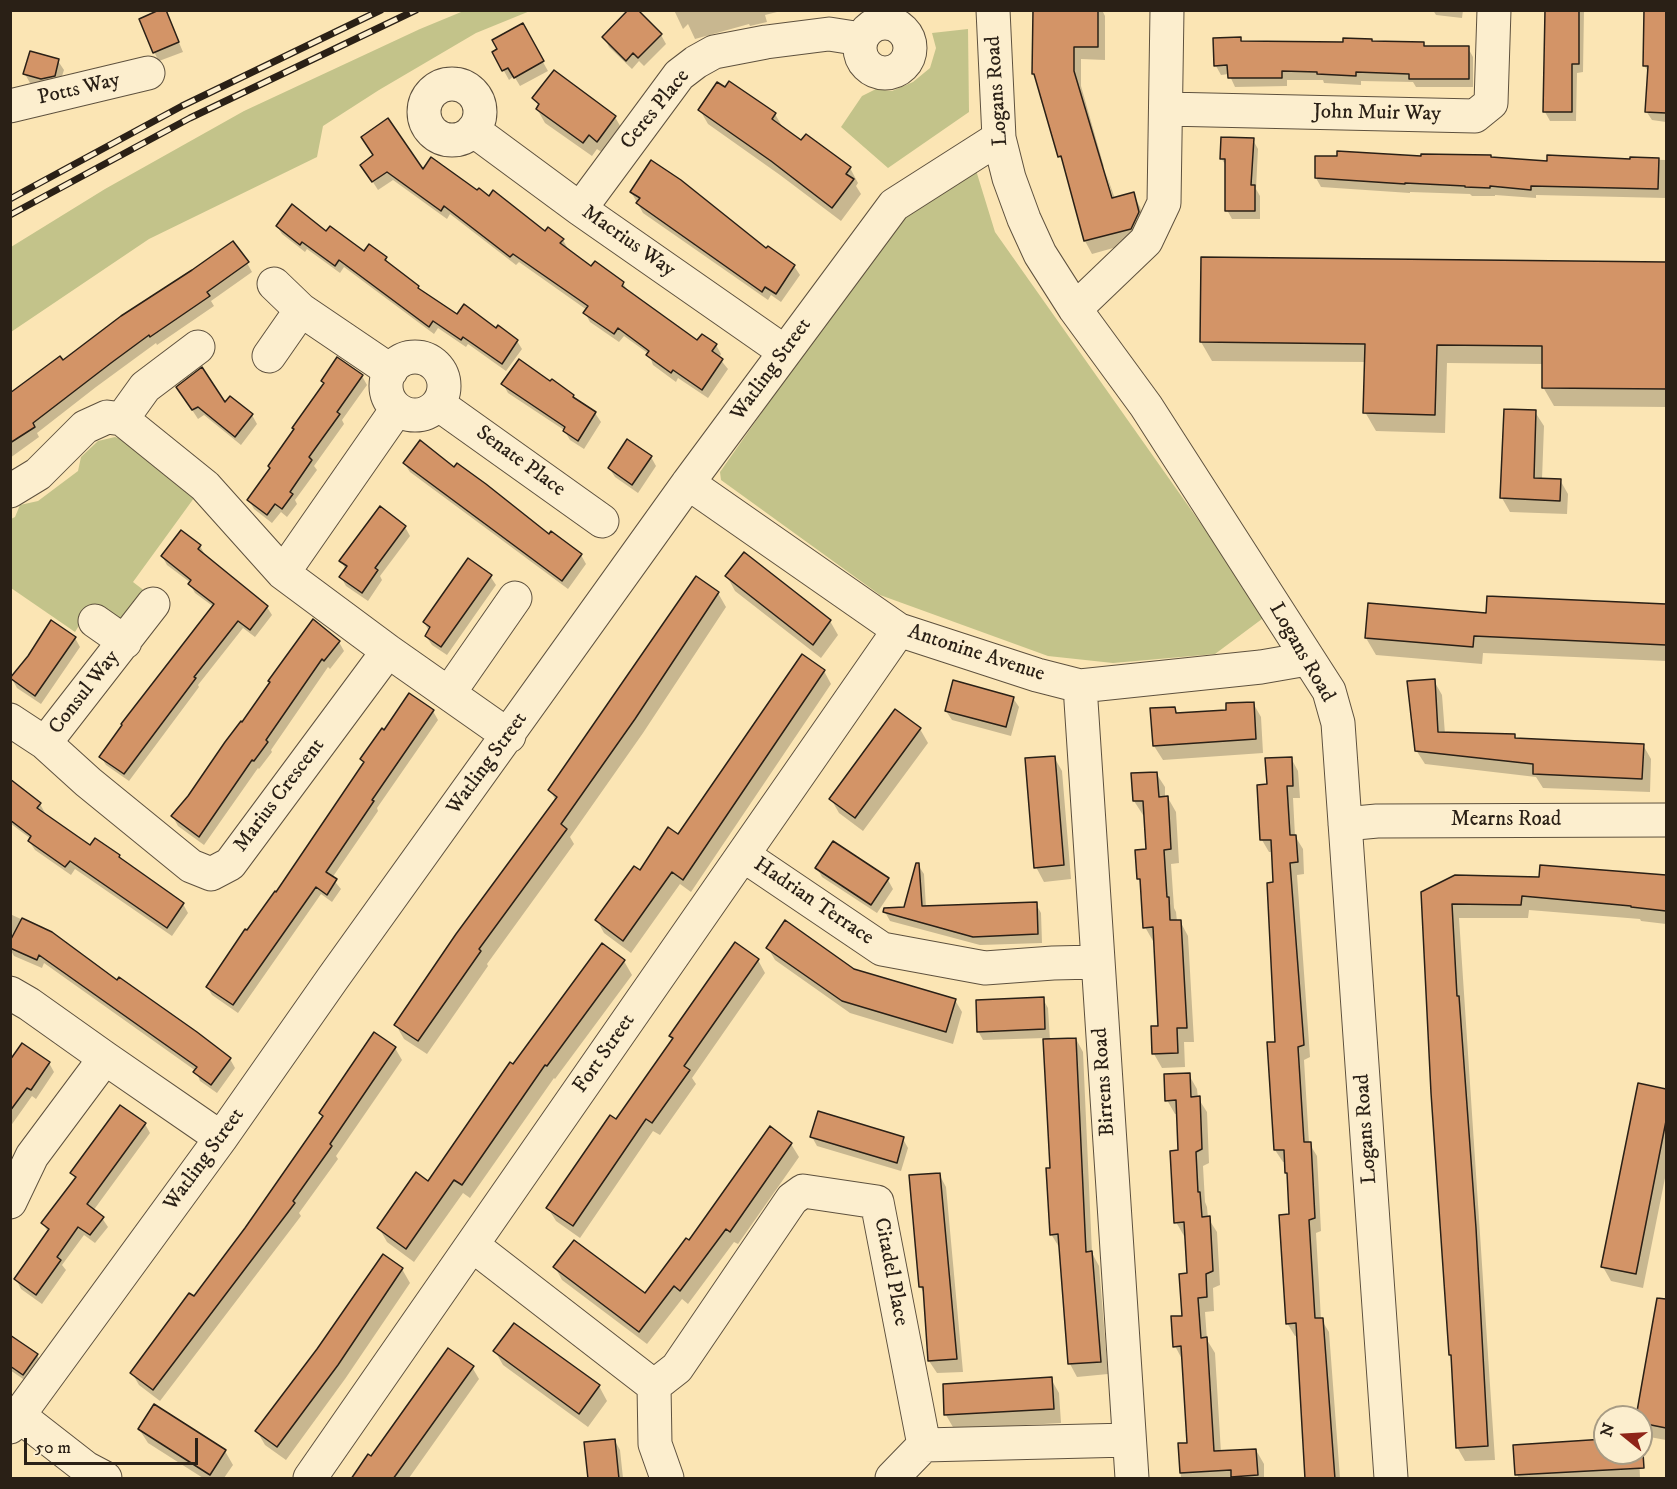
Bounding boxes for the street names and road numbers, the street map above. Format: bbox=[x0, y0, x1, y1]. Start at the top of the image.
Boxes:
street label: Logans Road bbox=[982, 35, 1014, 147]
street label: Ceres Place bbox=[616, 65, 696, 155]
street label: Potts Way bbox=[35, 68, 123, 112]
street label: John Muir Way bbox=[1313, 100, 1441, 128]
street label: Macrius Way bbox=[576, 200, 680, 284]
street label: Watling Street bbox=[726, 314, 818, 426]
street label: Senate Place bbox=[470, 421, 570, 503]
street label: Logans Road bbox=[1262, 599, 1340, 707]
street label: Antonine Avenue bbox=[904, 620, 1048, 688]
street label: Consul Way bbox=[44, 646, 126, 740]
street label: Watling Street bbox=[442, 708, 534, 820]
street label: Marius Crescent bbox=[229, 734, 331, 858]
street label: Mearns Road bbox=[1451, 808, 1561, 834]
street label: Hadrian Terrace bbox=[748, 853, 878, 951]
street label: Fort Street bbox=[569, 1009, 641, 1099]
street label: Birrens Road bbox=[1089, 1027, 1121, 1137]
street label: Logans Road bbox=[1351, 1073, 1383, 1185]
street label: Watling Street bbox=[159, 1104, 251, 1216]
street label: Citadel Place bbox=[867, 1216, 913, 1328]

